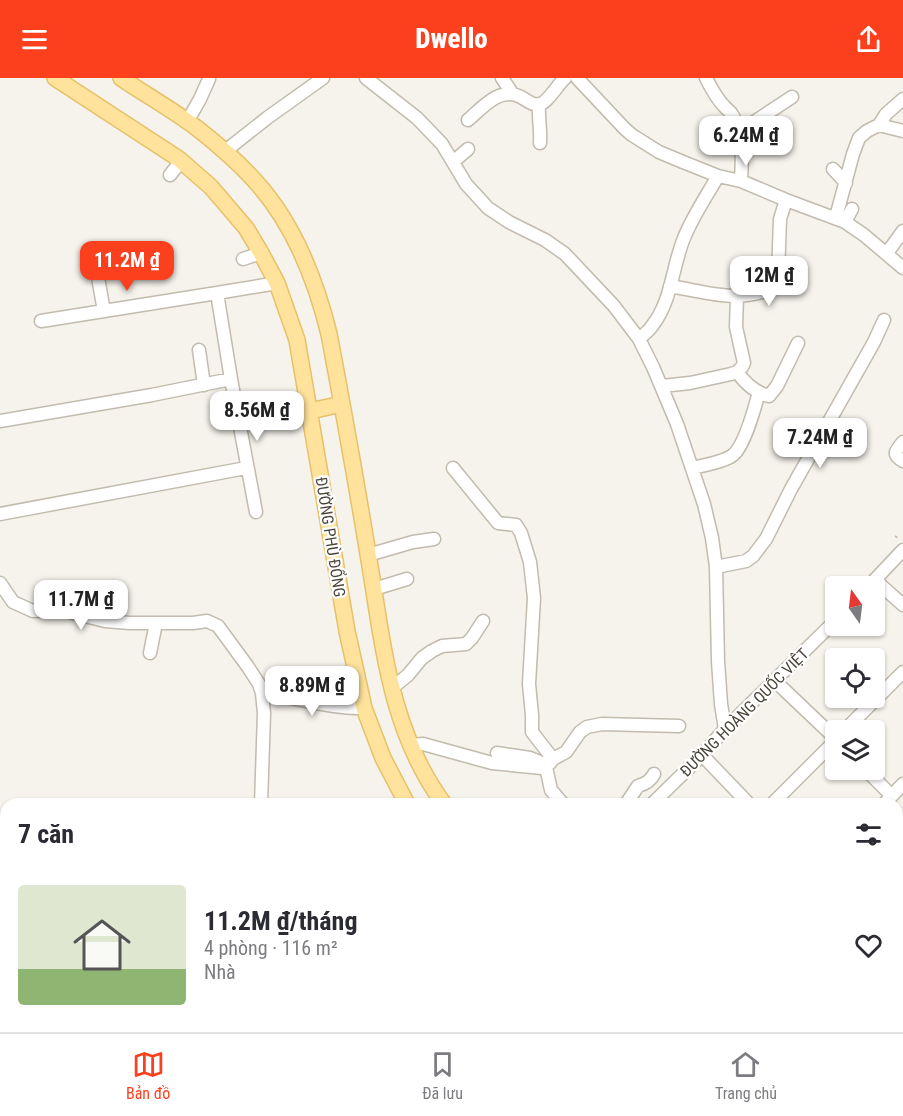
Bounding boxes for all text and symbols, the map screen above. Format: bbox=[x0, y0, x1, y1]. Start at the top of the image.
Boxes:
icon: menu bbox=[18, 23, 51, 56]
text: Dwello bbox=[415, 23, 488, 55]
icon: share bbox=[852, 23, 885, 56]
pin: 6.24M ₫ bbox=[691, 116, 801, 167]
text: 6.24M ₫ bbox=[713, 123, 779, 147]
pin: 11.2M ₫ bbox=[72, 241, 182, 292]
text: 11.2M ₫ bbox=[94, 248, 160, 272]
pin: 12M ₫ bbox=[727, 256, 811, 307]
text: 12M ₫ bbox=[744, 263, 794, 287]
pin: 8.56M ₫ bbox=[202, 391, 312, 442]
text: 8.56M ₫ bbox=[224, 398, 290, 422]
pin: 7.24M ₫ bbox=[765, 418, 875, 469]
text: 7.24M ₫ bbox=[787, 425, 853, 449]
street label: ĐƯỜNG PHÙ ĐỔNG bbox=[312, 475, 351, 599]
north arrow bbox=[825, 576, 885, 636]
map controls bbox=[825, 576, 885, 780]
pin: 11.7M ₫ bbox=[26, 580, 136, 631]
text: 11.7M ₫ bbox=[48, 587, 114, 611]
street label: ĐƯỜNG HOÀNG QUỐC VIỆT bbox=[675, 643, 812, 780]
button: locate bbox=[825, 648, 885, 708]
pin: 8.89M ₫ bbox=[257, 666, 367, 717]
text: 8.89M ₫ bbox=[279, 673, 345, 697]
button: layers bbox=[825, 720, 885, 780]
icon: filters bbox=[852, 818, 885, 851]
text: 7 căn bbox=[18, 819, 74, 849]
text: 11.2M ₫/tháng bbox=[204, 906, 358, 936]
icon: home bbox=[66, 909, 138, 981]
icon: heart bbox=[852, 929, 885, 962]
text: 4 phòng · 116 m² bbox=[204, 936, 338, 960]
text: Nhà bbox=[204, 960, 236, 984]
tab: Bản đồ bbox=[126, 1048, 170, 1103]
tab: Đã lưu bbox=[422, 1048, 463, 1103]
tab: Trang chủ bbox=[715, 1048, 777, 1103]

